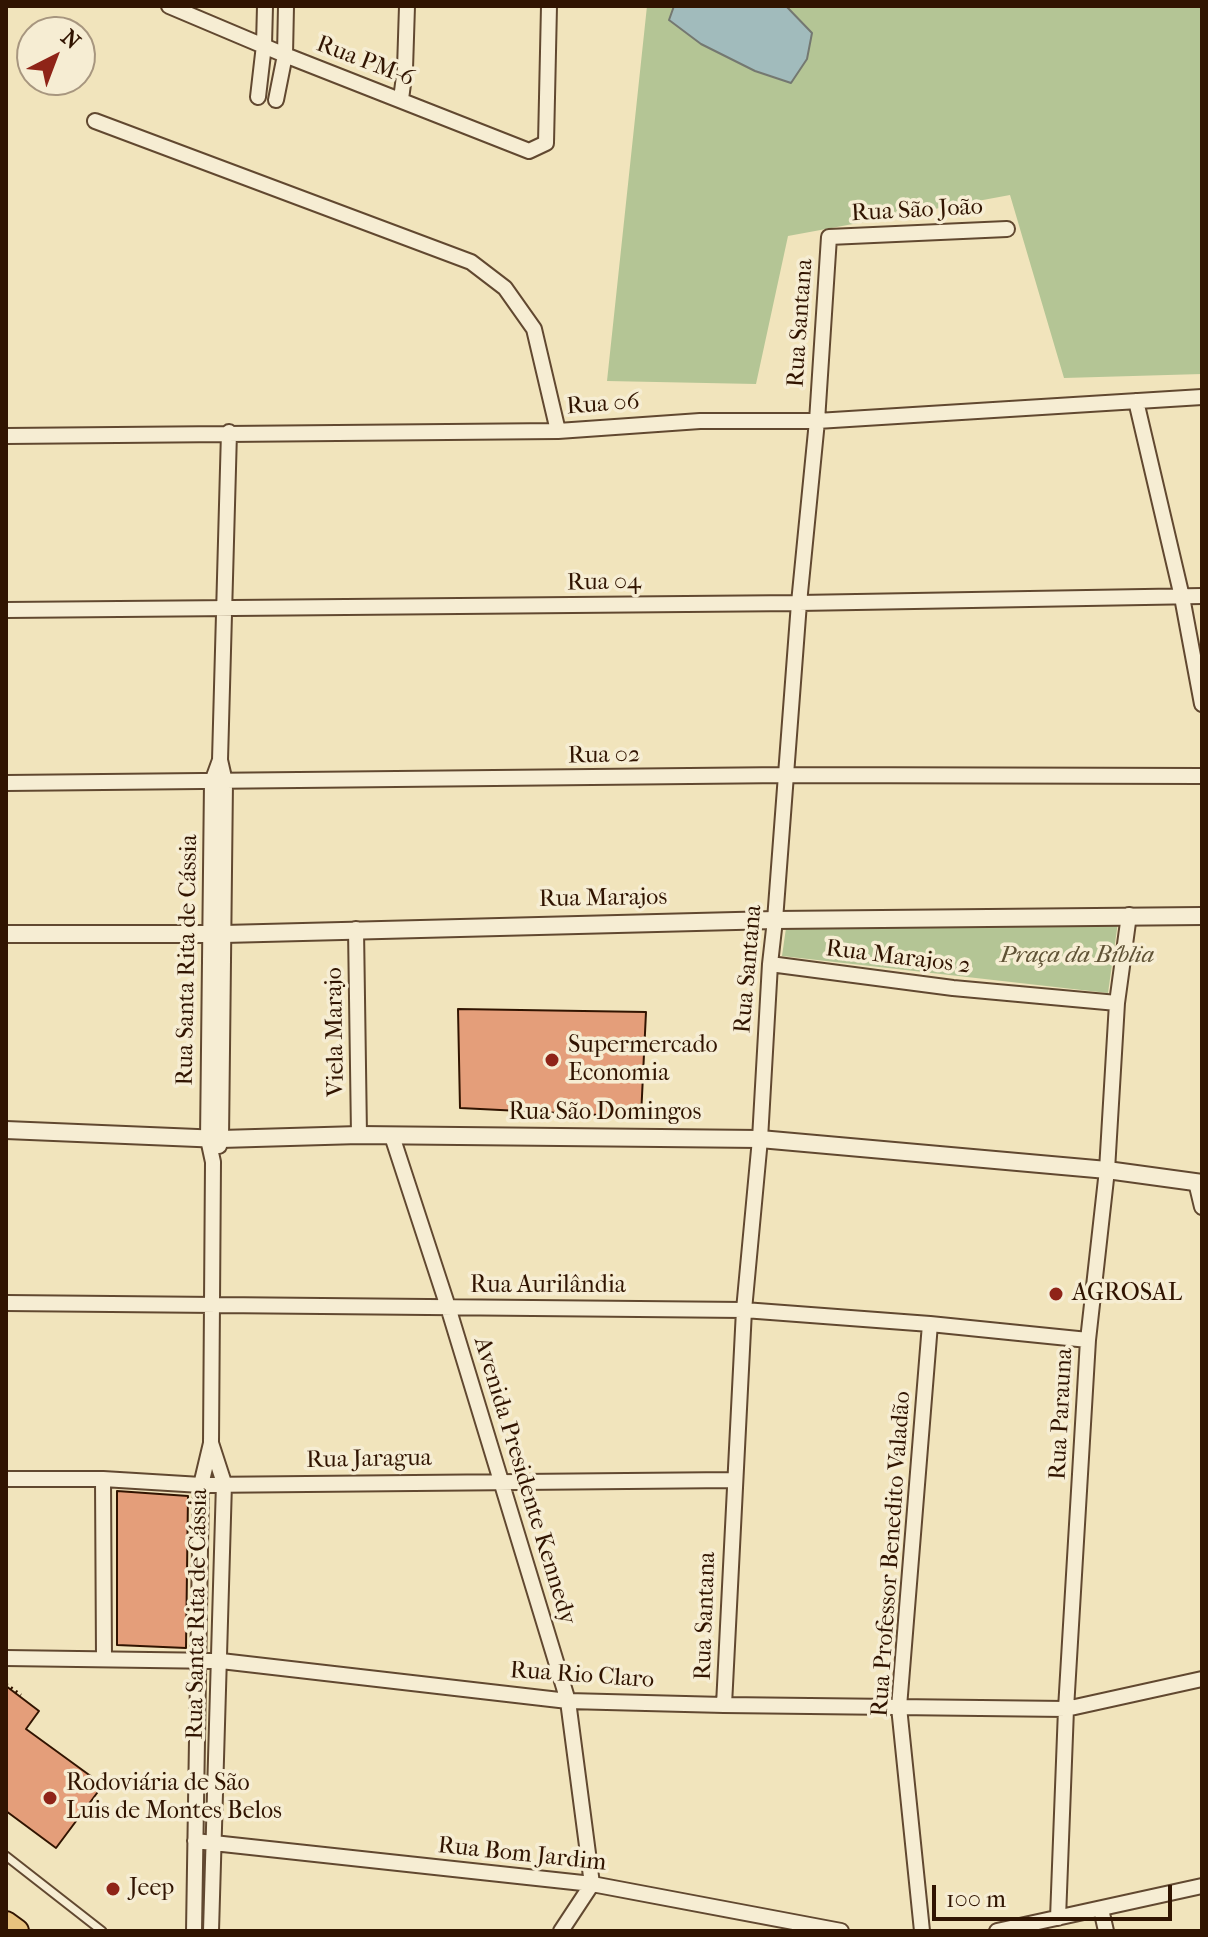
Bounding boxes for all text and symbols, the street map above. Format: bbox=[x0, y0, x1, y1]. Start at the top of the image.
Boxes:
north arrow bbox=[16, 16, 96, 96]
text: N bbox=[56, 24, 86, 55]
street label: Rua PM-6 bbox=[312, 30, 418, 94]
street label: Rua São João bbox=[851, 193, 983, 229]
street label: Rua Santana bbox=[782, 258, 820, 388]
street label: Rua 06 bbox=[566, 388, 640, 422]
street label: Rua 04 bbox=[567, 568, 641, 598]
street label: Rua 02 bbox=[568, 741, 640, 771]
street label: Rua Santa Rita de Cássia bbox=[171, 834, 205, 1086]
street label: Rua Marajos bbox=[539, 883, 667, 915]
street label: Rua Santana bbox=[729, 904, 769, 1034]
street label: Rua Marajos 2 bbox=[824, 935, 972, 981]
park label: Praça da Bíblia bbox=[1000, 942, 1154, 970]
street label: Viela Marajo bbox=[320, 967, 352, 1097]
place label: Supermercado Economia bbox=[568, 1032, 718, 1088]
marker: Supermercado Economia bbox=[543, 1051, 561, 1069]
street label: Rua São Domingos bbox=[509, 1099, 701, 1127]
street label: Rua Aurilândia bbox=[470, 1272, 626, 1300]
place label: AGROSAL bbox=[1072, 1280, 1182, 1308]
marker: AGROSAL bbox=[1047, 1285, 1065, 1303]
street label: Avenida Presidente Kennedy bbox=[466, 1334, 582, 1628]
street label: Rua Parauna bbox=[1044, 1347, 1080, 1481]
street label: Rua Professor Benedito Valadão bbox=[866, 1390, 918, 1718]
street label: Rua Jaragua bbox=[306, 1445, 432, 1475]
street label: Rua Santa Rita de Cássia bbox=[181, 1488, 215, 1740]
street label: Rua Santana bbox=[689, 1551, 723, 1681]
street label: Rua Rio Claro bbox=[509, 1657, 655, 1695]
place label: Rodoviária de São Luis de Montes Belos bbox=[66, 1770, 282, 1826]
marker: Rodoviária de São Luis de Montes Belos bbox=[41, 1789, 59, 1807]
street label: Rua Bom Jardim bbox=[436, 1832, 608, 1878]
scale bar bbox=[936, 1869, 1176, 1919]
place label: Jeep bbox=[129, 1875, 174, 1903]
marker: Jeep bbox=[104, 1880, 122, 1898]
text: 100 m bbox=[946, 1885, 1006, 1913]

